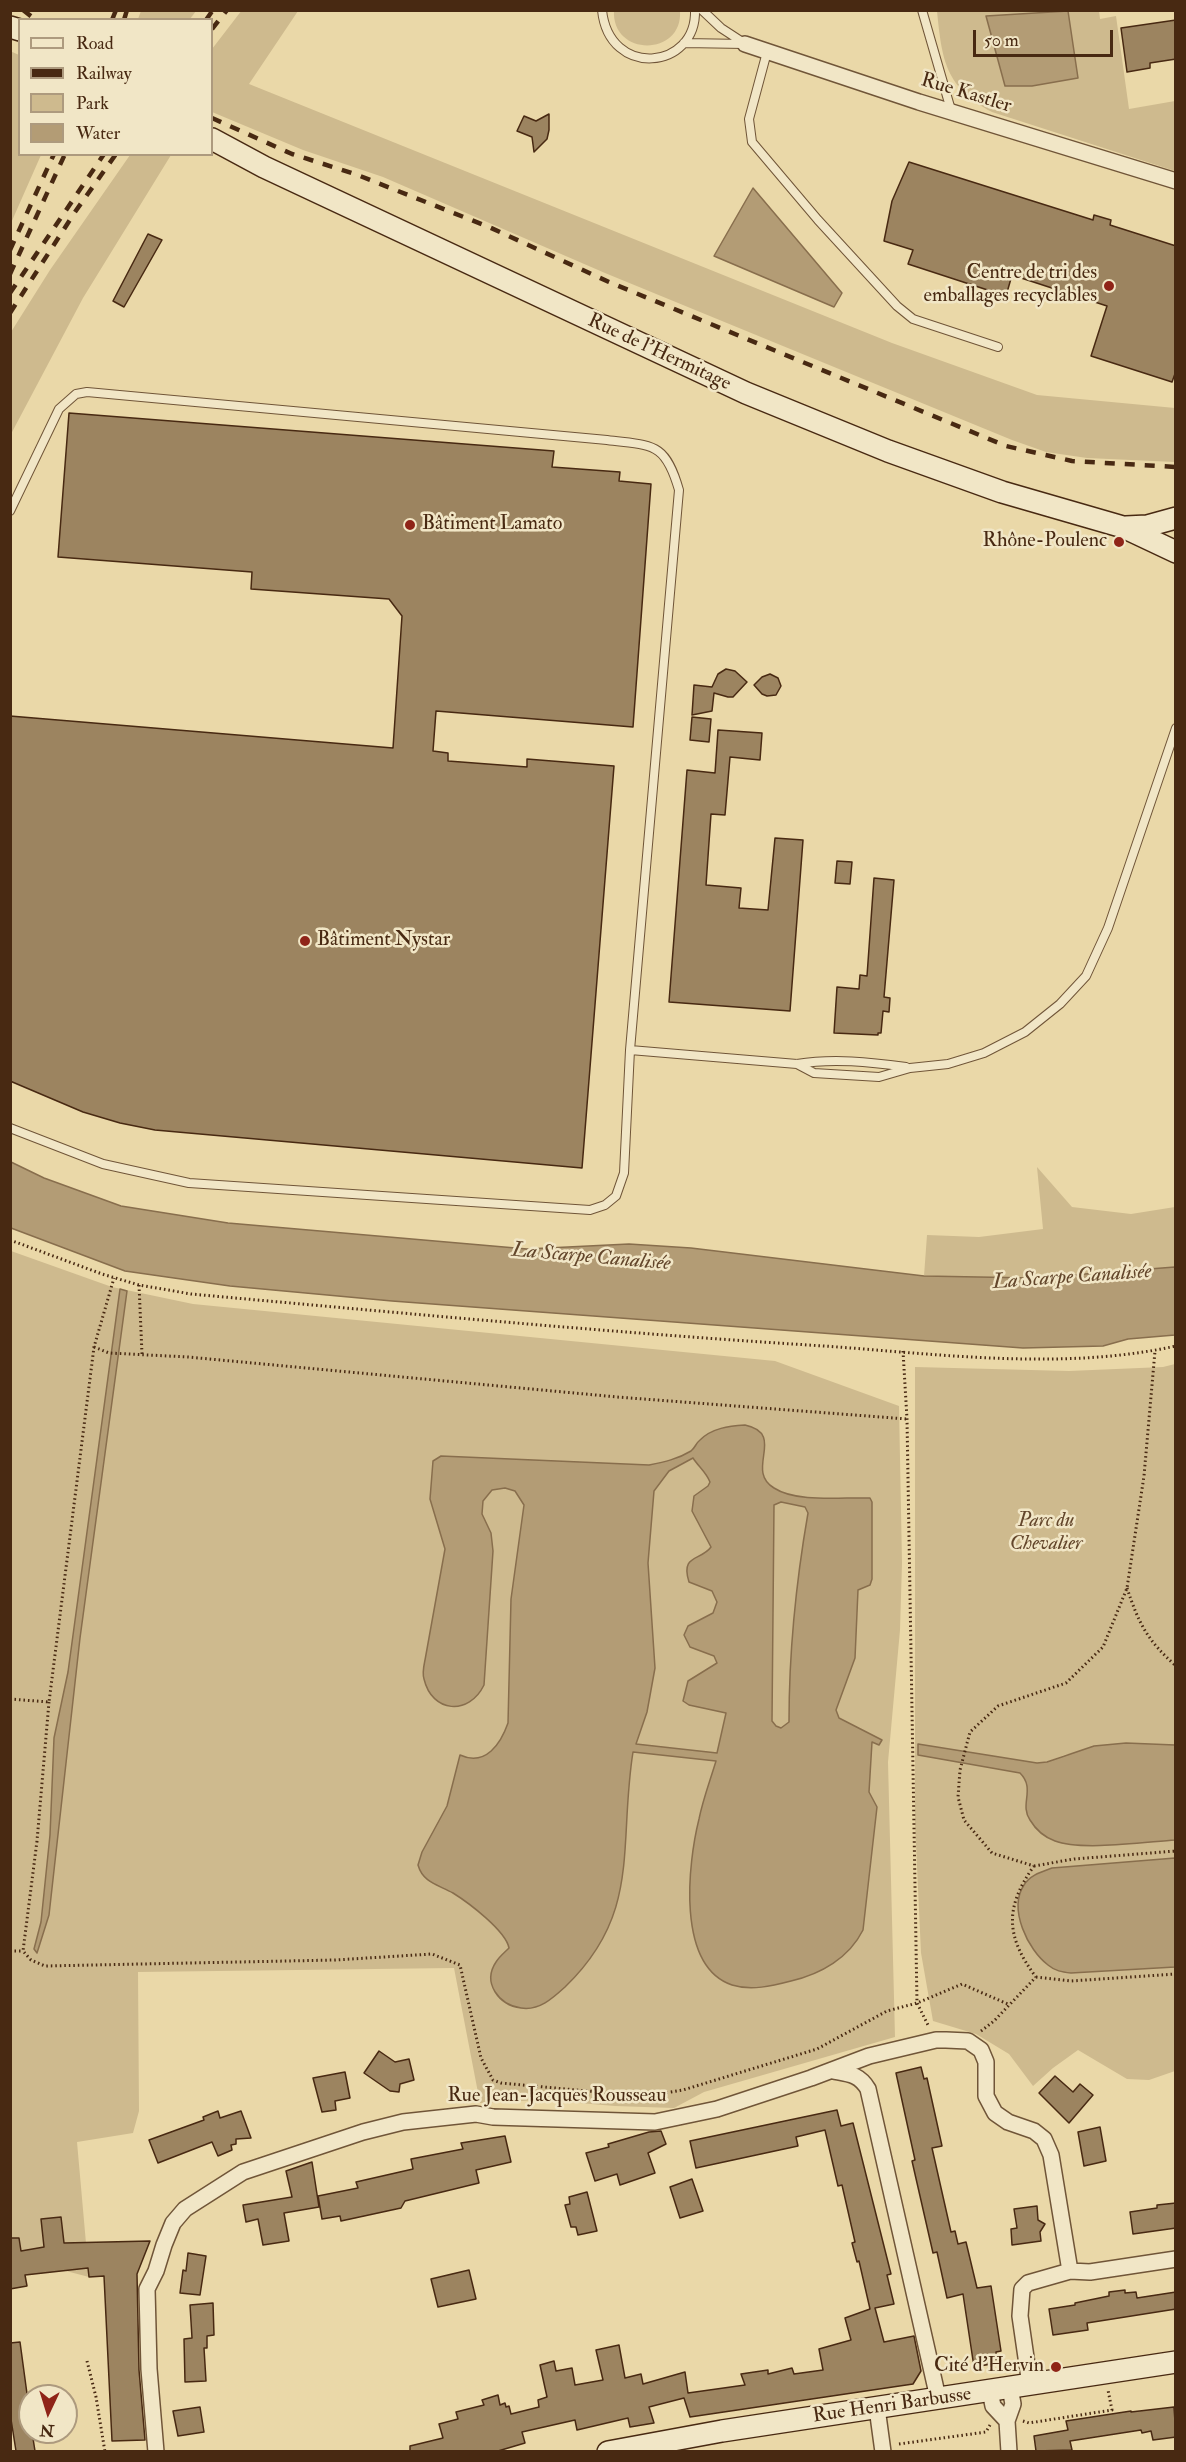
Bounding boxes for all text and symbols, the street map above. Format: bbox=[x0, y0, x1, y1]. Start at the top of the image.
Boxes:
legend bbox=[18, 18, 213, 156]
scale bar bbox=[976, 18, 1116, 56]
text: 50 m bbox=[984, 29, 1019, 52]
text: Road bbox=[76, 32, 114, 55]
text: Railway bbox=[76, 62, 132, 85]
street label: Rue Kastler bbox=[918, 69, 1014, 119]
text: Park bbox=[76, 92, 109, 115]
text: Water bbox=[76, 122, 120, 145]
place label: Centre de tri des emballages recyclables bbox=[924, 262, 1097, 309]
marker: Centre de tri des emballages recyclables bbox=[1102, 279, 1116, 293]
street label: Rue de l'Hermitage bbox=[584, 309, 734, 397]
place label: Bâtiment Lamato bbox=[422, 513, 562, 537]
marker: Bâtiment Lamato bbox=[403, 518, 417, 532]
place label: Rhône-Poulenc bbox=[983, 530, 1107, 554]
marker: Rhône-Poulenc bbox=[1112, 535, 1126, 549]
place label: Bâtiment Nystar bbox=[317, 929, 450, 953]
marker: Bâtiment Nystar bbox=[298, 934, 312, 948]
water label: La Scarpe Canalisée bbox=[511, 1239, 671, 1277]
water label: La Scarpe Canalisée bbox=[992, 1260, 1152, 1296]
park label: Parc du Chevalier bbox=[1010, 1510, 1082, 1557]
street label: Rue Jean-Jacques Rousseau bbox=[448, 2085, 666, 2109]
place label: Cité d'Hervin bbox=[934, 2355, 1044, 2379]
marker: Cité d'Hervin bbox=[1049, 2360, 1063, 2374]
street label: Rue Henri Barbusse bbox=[811, 2383, 973, 2429]
north arrow bbox=[18, 2384, 78, 2444]
text: N bbox=[39, 2419, 55, 2440]

